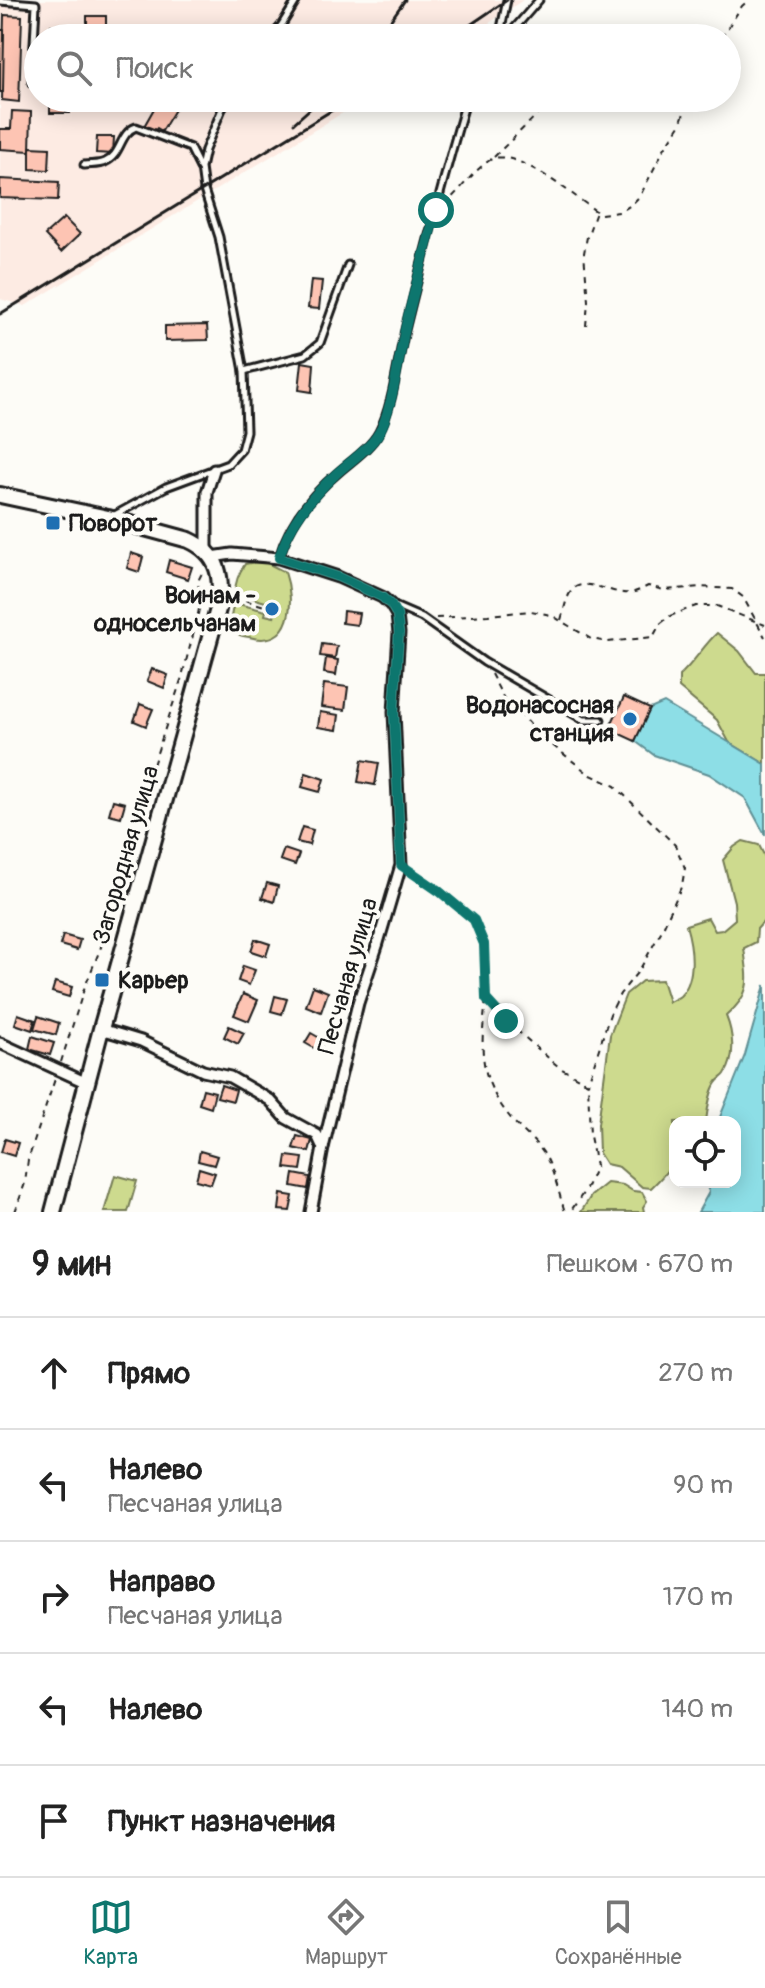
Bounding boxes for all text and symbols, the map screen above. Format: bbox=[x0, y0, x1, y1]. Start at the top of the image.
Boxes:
search box bbox=[24, 24, 741, 112]
icon: search bbox=[52, 46, 96, 90]
text: Поиск bbox=[116, 50, 194, 87]
route start bbox=[418, 192, 454, 228]
place label: Поворот bbox=[69, 509, 158, 538]
marker: Поворот bbox=[44, 514, 62, 532]
place label: Воинам - односельчанам bbox=[93, 581, 256, 638]
marker: Воинам - односельчанам bbox=[263, 600, 281, 618]
place label: Водонасосная станция bbox=[465, 691, 614, 748]
marker: Водонасосная станция bbox=[621, 710, 639, 728]
street label: Загородная улица bbox=[87, 762, 165, 948]
street label: Песчаная улица bbox=[312, 895, 384, 1057]
place label: Карьер bbox=[118, 966, 189, 995]
marker: Карьер bbox=[93, 971, 111, 989]
route end bbox=[488, 1003, 524, 1039]
map controls bbox=[669, 1116, 741, 1188]
button: locate bbox=[669, 1116, 741, 1188]
text: 9 мин bbox=[32, 1243, 111, 1286]
text: Пешком · 670 m bbox=[547, 1248, 733, 1280]
icon: ahead bbox=[32, 1351, 76, 1395]
text: Прямо bbox=[108, 1355, 190, 1392]
text: 270 m bbox=[658, 1357, 733, 1389]
text: Налево bbox=[108, 1451, 202, 1488]
icon: left bbox=[32, 1463, 76, 1507]
text: 90 m bbox=[673, 1469, 733, 1501]
text: Песчаная улица bbox=[108, 1488, 283, 1520]
text: Направо bbox=[108, 1563, 215, 1600]
icon: right bbox=[32, 1575, 76, 1619]
text: 170 m bbox=[663, 1581, 733, 1613]
text: Песчаная улица bbox=[108, 1600, 283, 1632]
icon: left bbox=[32, 1687, 76, 1731]
text: Налево bbox=[108, 1691, 202, 1728]
text: 140 m bbox=[661, 1693, 733, 1725]
icon: arrive bbox=[32, 1799, 76, 1843]
text: Пункт назначения bbox=[108, 1803, 335, 1840]
tab: Карта bbox=[83, 1895, 138, 1971]
tab: Маршрут bbox=[305, 1895, 388, 1971]
tab: Сохранённые bbox=[555, 1895, 682, 1971]

